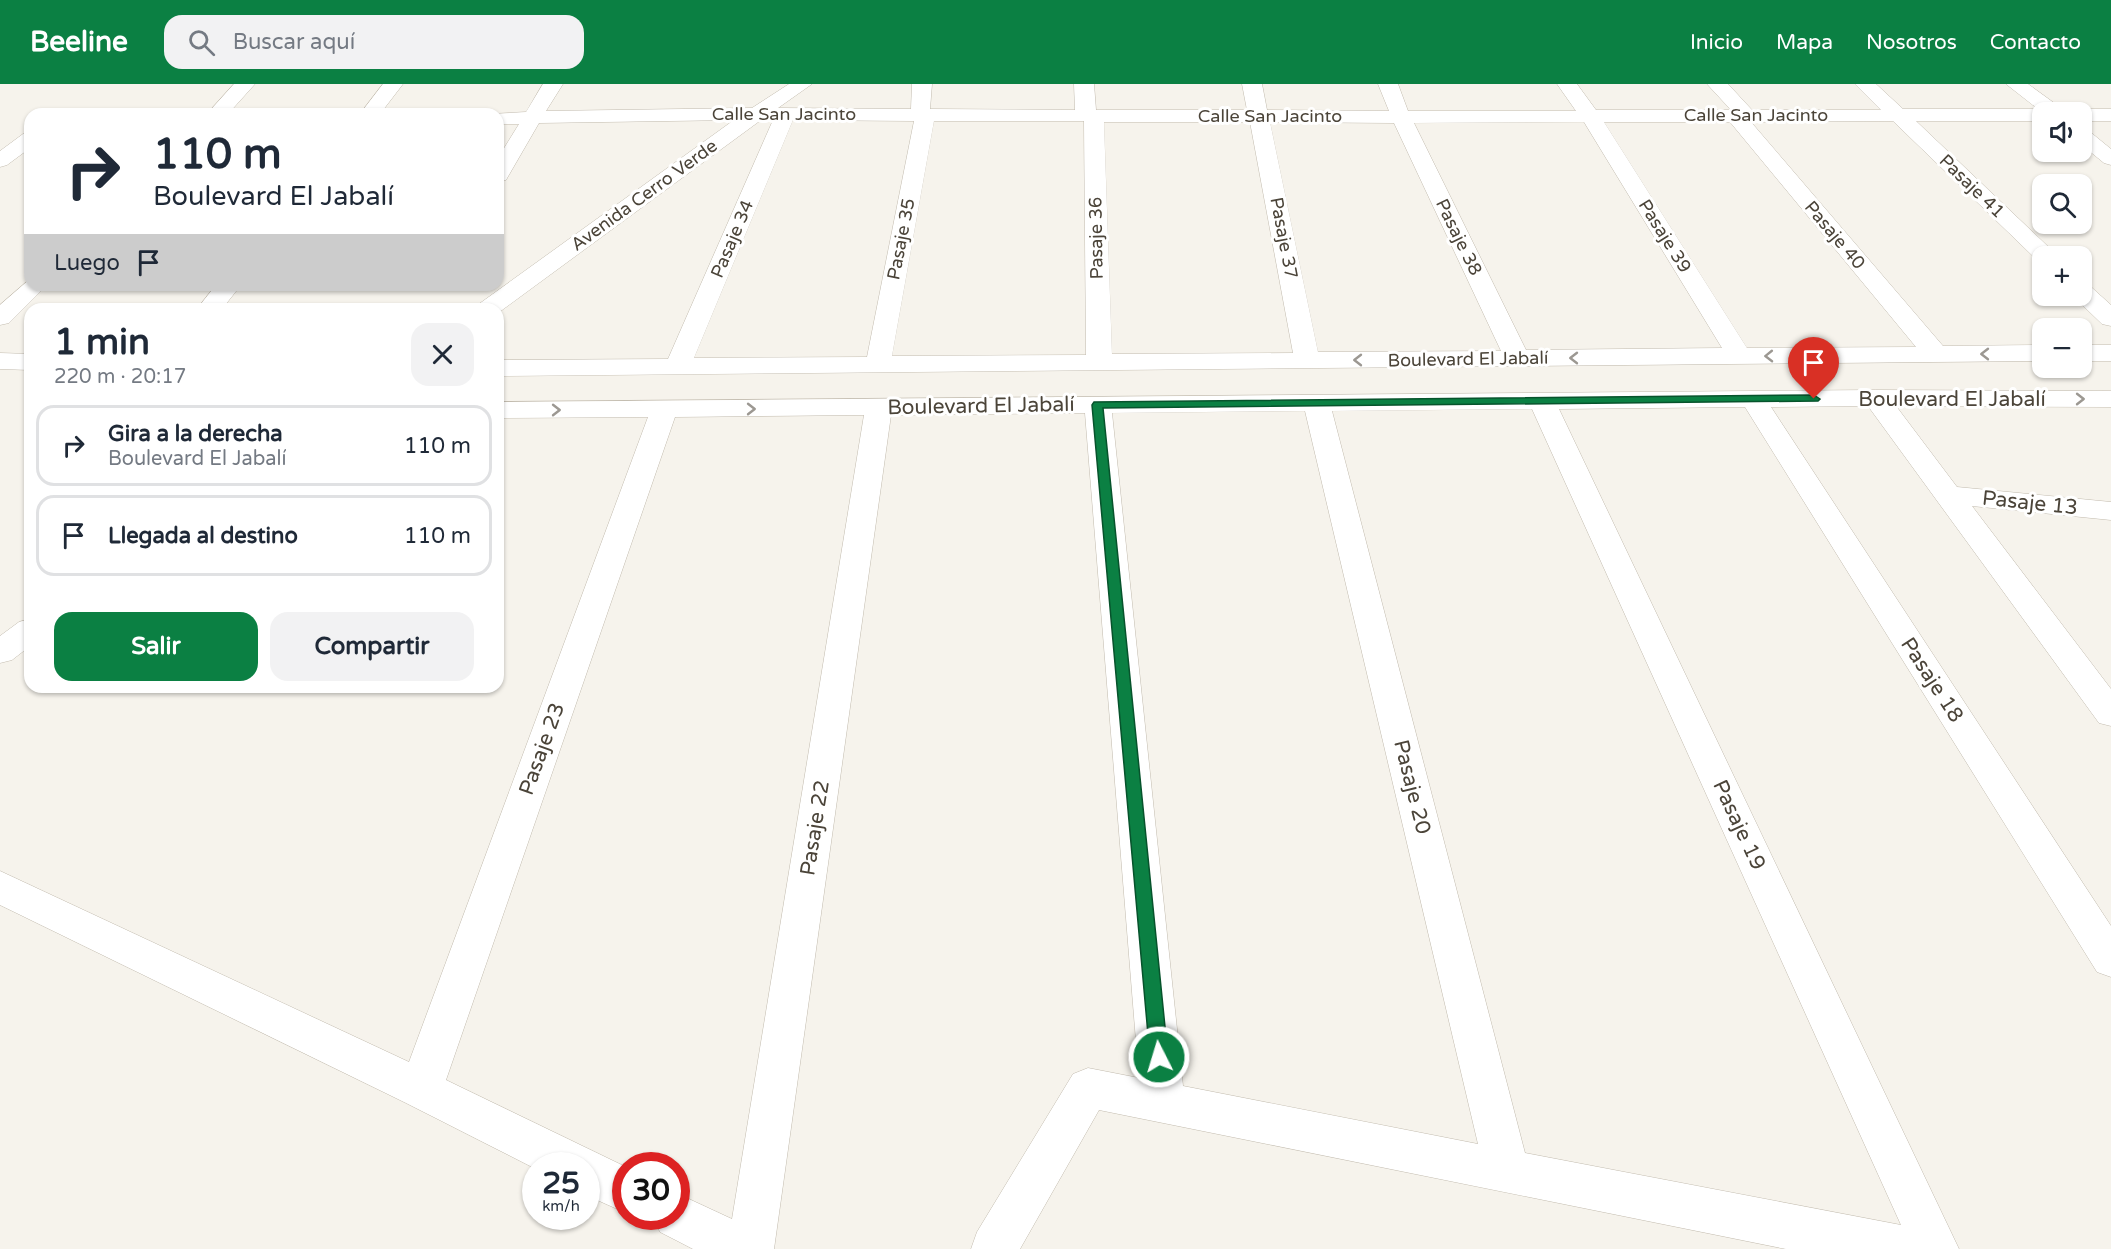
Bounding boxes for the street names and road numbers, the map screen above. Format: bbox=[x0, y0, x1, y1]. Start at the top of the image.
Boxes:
street label: Calle San Jacinto bbox=[712, 103, 856, 125]
street label: Calle San Jacinto bbox=[1684, 104, 1828, 126]
street label: Calle San Jacinto bbox=[1198, 105, 1342, 127]
street label: Avenida Cerro Verde bbox=[567, 135, 721, 255]
street label: Pasaje 41 bbox=[1935, 149, 2009, 223]
street label: Pasaje 37 bbox=[1265, 195, 1303, 281]
street label: Pasaje 38 bbox=[1431, 195, 1487, 279]
street label: Pasaje 39 bbox=[1634, 195, 1696, 277]
street label: Pasaje 35 bbox=[882, 196, 920, 282]
street label: Pasaje 40 bbox=[1800, 196, 1870, 274]
street label: Pasaje 34 bbox=[706, 197, 758, 281]
street label: Pasaje 36 bbox=[1084, 197, 1108, 279]
street label: Boulevard El Jabalí bbox=[1387, 347, 1549, 371]
street label: Boulevard El Jabalí bbox=[1858, 387, 2046, 412]
street label: Boulevard El Jabalí bbox=[887, 392, 1075, 420]
street label: Pasaje 13 bbox=[1981, 486, 2079, 520]
street label: Pasaje 18 bbox=[1895, 633, 1969, 727]
street label: Pasaje 23 bbox=[514, 699, 570, 799]
street label: Pasaje 20 bbox=[1388, 737, 1436, 837]
street label: Pasaje 19 bbox=[1707, 776, 1771, 874]
street label: Pasaje 22 bbox=[795, 778, 835, 878]

